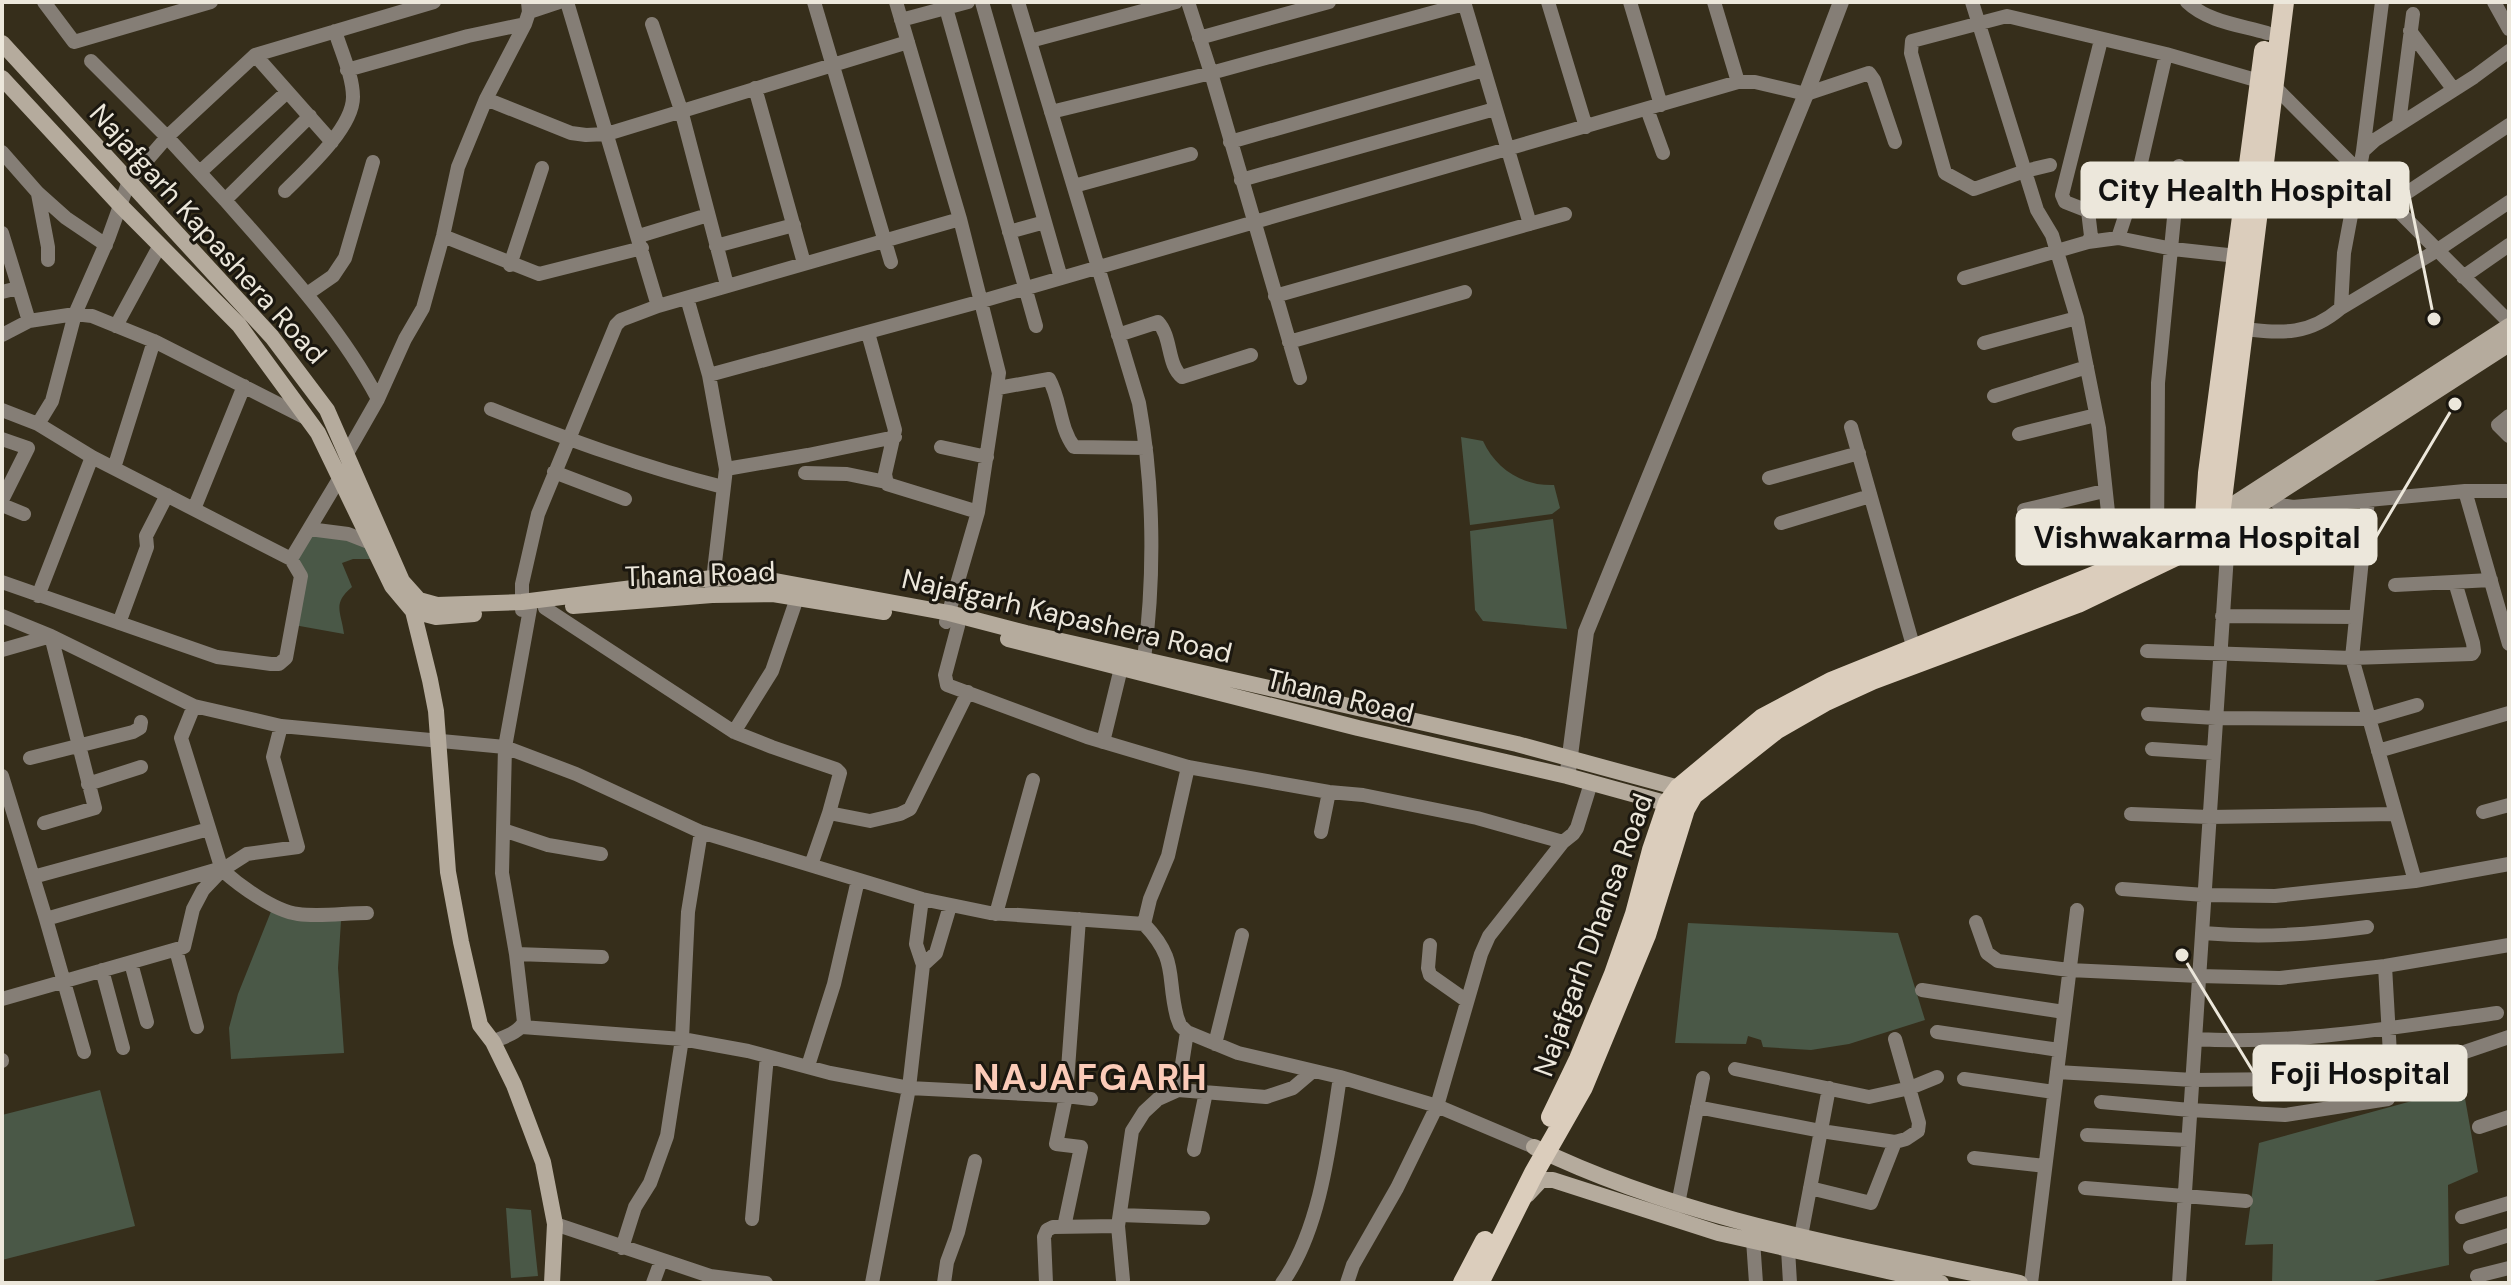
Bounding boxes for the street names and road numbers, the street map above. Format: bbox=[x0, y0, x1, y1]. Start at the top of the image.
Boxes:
street label: Najafgarh Kapashera Road bbox=[81, 96, 335, 372]
street label: Thana Road bbox=[624, 553, 776, 595]
street label: Najafgarh Kapashera Road bbox=[898, 560, 1236, 672]
street label: Thana Road bbox=[1262, 660, 1418, 732]
street label: Najafgarh Dhansa Road bbox=[1525, 788, 1661, 1082]

